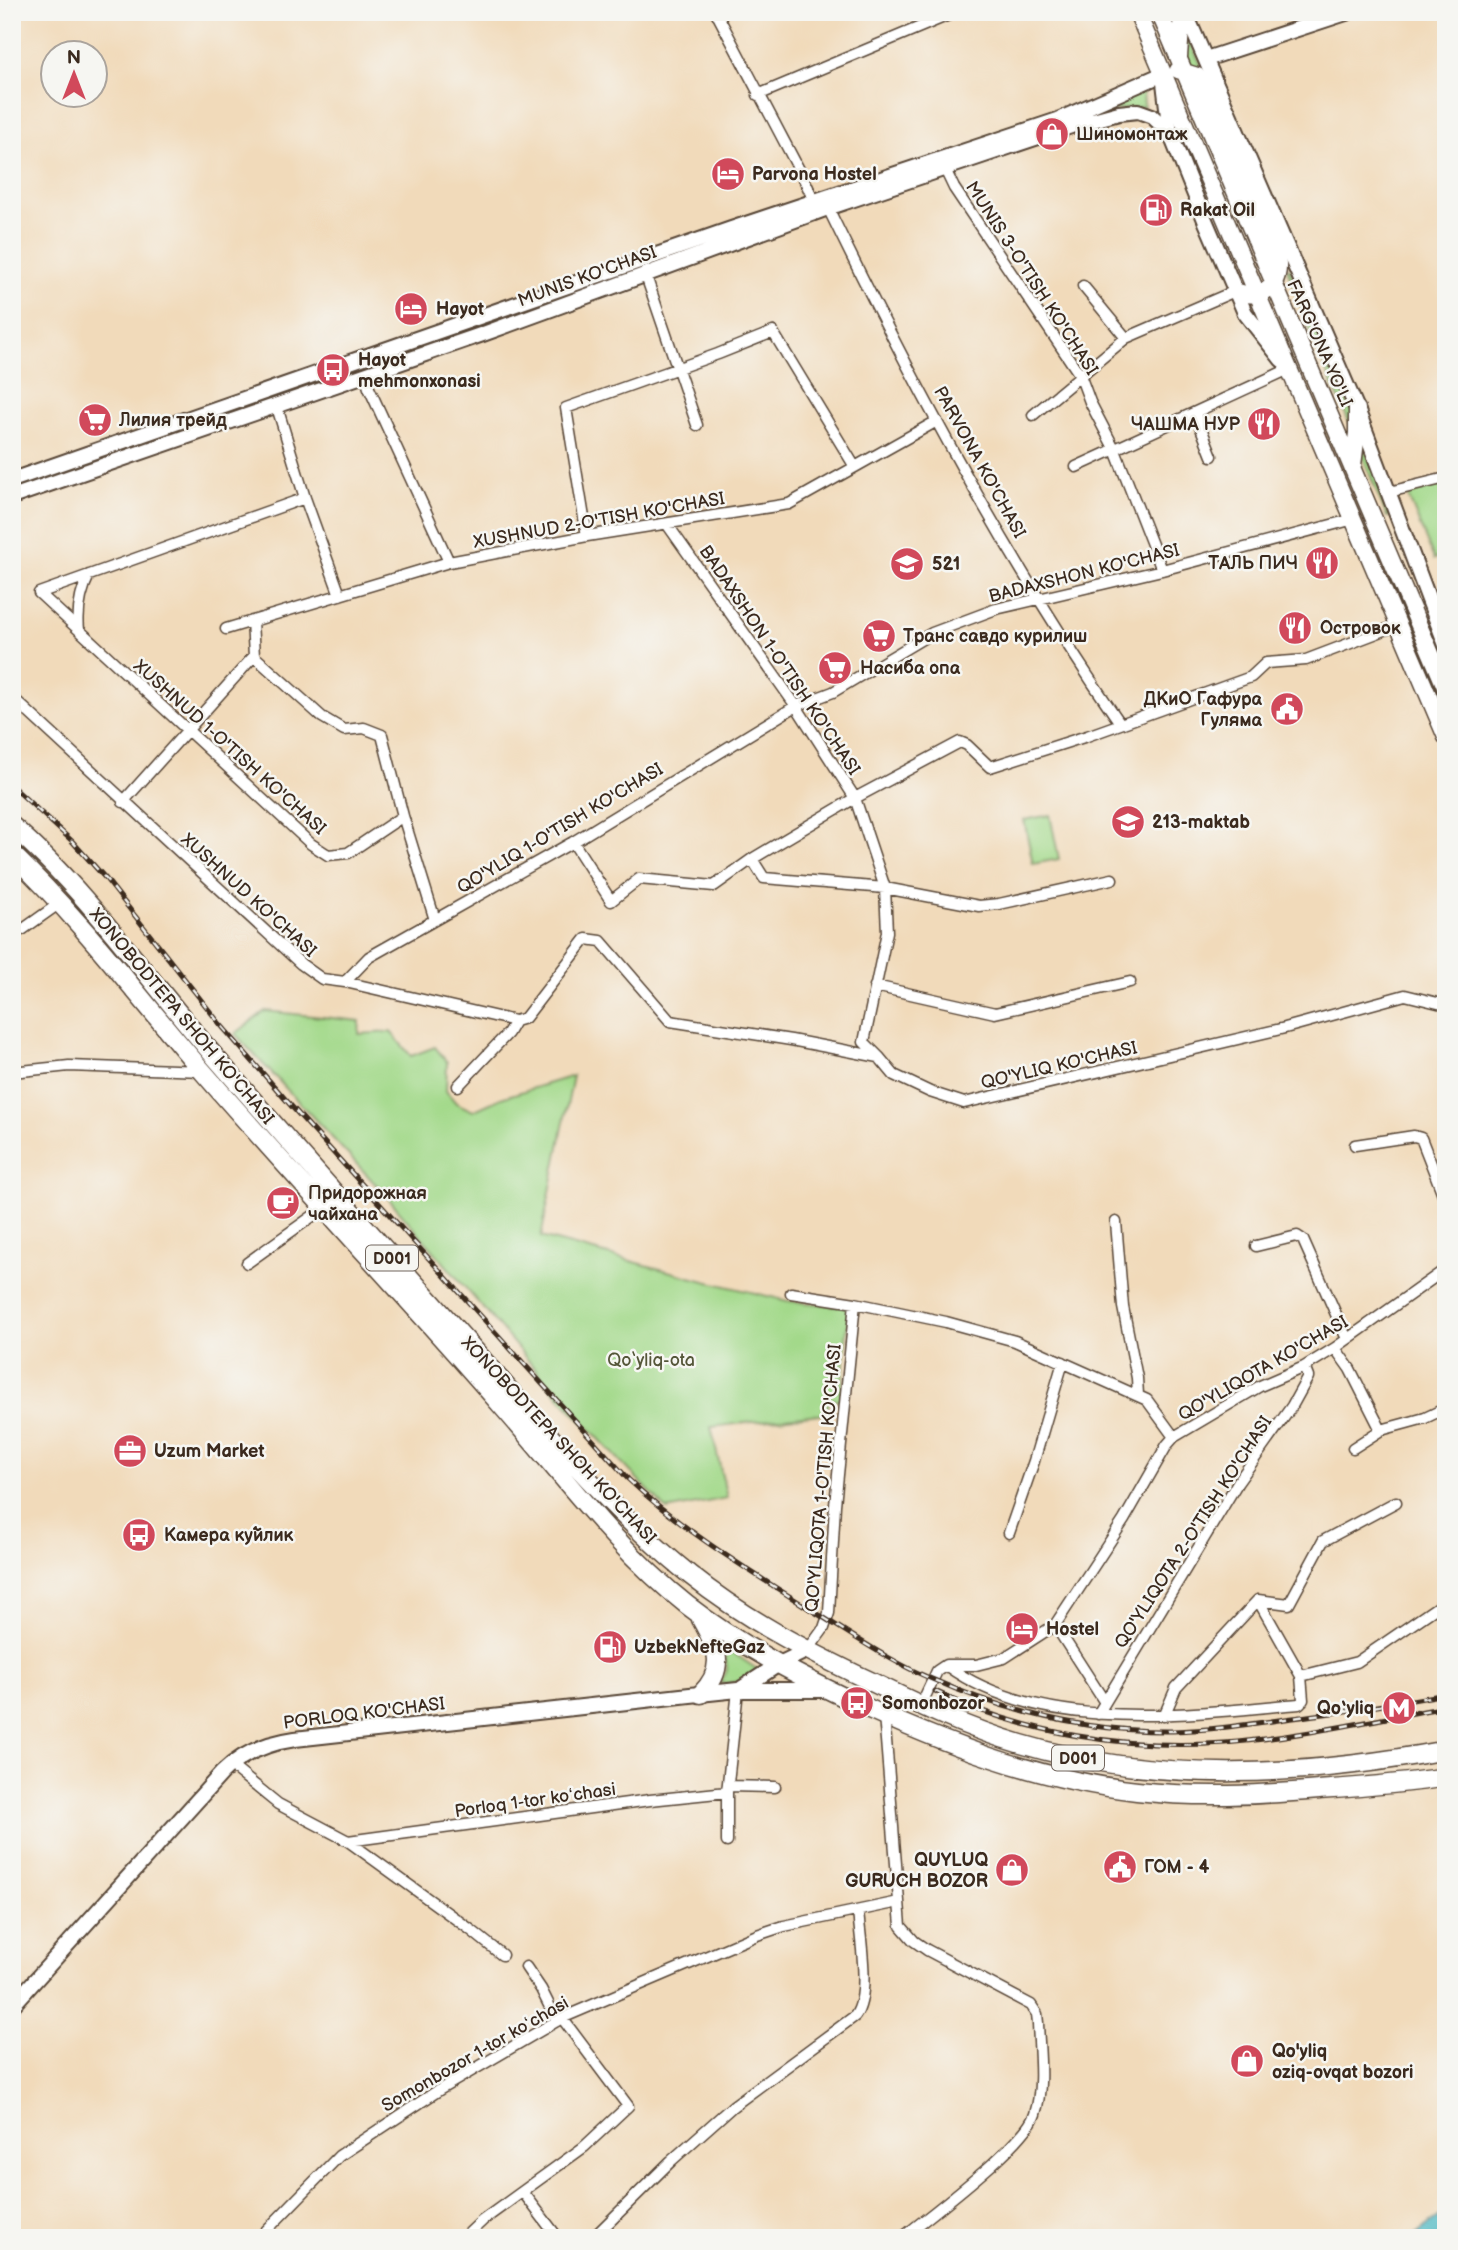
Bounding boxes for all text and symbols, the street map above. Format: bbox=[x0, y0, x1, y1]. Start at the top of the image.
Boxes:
north arrow bbox=[38, 38, 108, 108]
text: N bbox=[67, 47, 81, 70]
shop icon: Шиномонтаж bbox=[1033, 115, 1071, 153]
place label: Шиномонтаж bbox=[1076, 124, 1188, 145]
hotel icon: Parvona Hostel bbox=[709, 155, 747, 193]
place label: Parvona Hostel bbox=[752, 164, 877, 185]
street label: MUNIS 3-O'TISH KO'CHASI bbox=[961, 177, 1102, 379]
fuel station icon: Rakat Oil bbox=[1137, 191, 1175, 229]
place label: Rakat Oil bbox=[1180, 200, 1255, 221]
street label: MUNIS KO'CHASI bbox=[515, 242, 659, 311]
street label: FARG'ONA YO'LI bbox=[1282, 277, 1357, 410]
hotel icon: Hayot bbox=[392, 290, 430, 328]
place label: Hayot bbox=[436, 299, 484, 320]
place label: Hayot mehmonxonasi bbox=[358, 350, 481, 392]
bus stop icon: Hayot mehmonxonasi bbox=[314, 351, 352, 389]
street label: PARVONA KO'CHASI bbox=[929, 383, 1030, 542]
supermarket icon: Лилия трейд bbox=[76, 401, 114, 439]
restaurant icon: ЧАШМА НУР bbox=[1245, 405, 1283, 443]
place label: Лилия трейд bbox=[118, 410, 227, 431]
place label: ЧАШМА НУР bbox=[1131, 414, 1240, 435]
street label: XUSHNUD 2-O'TISH KO'CHASI bbox=[471, 488, 726, 553]
street label: BADAXSHON KO'CHASI bbox=[987, 540, 1182, 607]
street label: BADAXSHON 1-O'TISH KO'CHASI bbox=[695, 541, 864, 779]
restaurant icon: ТАЛЬ ПИЧ bbox=[1303, 544, 1341, 582]
school or university icon: 521 bbox=[888, 545, 926, 583]
place label: ТАЛЬ ПИЧ bbox=[1208, 553, 1298, 574]
place label: 521 bbox=[932, 554, 960, 575]
restaurant icon: Островок bbox=[1276, 609, 1314, 647]
supermarket icon: Транс савдо курилиш bbox=[860, 617, 898, 655]
place label: Островок bbox=[1320, 618, 1401, 639]
place label: Транс савдо курилиш bbox=[903, 626, 1087, 647]
supermarket icon: Насиба опа bbox=[816, 649, 854, 687]
street label: XUSHNUD 1-O'TISH KO'CHASI bbox=[129, 655, 330, 839]
place label: Насиба опа bbox=[860, 658, 961, 679]
place label: ДКиО Гафура Гуляма bbox=[1144, 689, 1263, 731]
public building icon: ДКиО Гафура Гуляма bbox=[1268, 690, 1306, 728]
street label: QO'YLIQ 1-O'TISH KO'CHASI bbox=[454, 759, 667, 898]
school or university icon: 213-maktab bbox=[1109, 803, 1147, 841]
place label: 213-maktab bbox=[1152, 812, 1250, 833]
street label: XUSHNUD KO'CHASI bbox=[176, 828, 321, 962]
street label: XONOBODTEPA SHOH KO'CHASI bbox=[84, 903, 278, 1129]
street label: QO'YLIQ KO'CHASI bbox=[979, 1037, 1139, 1094]
place label: Придорожная чайхана bbox=[308, 1183, 427, 1225]
cafe icon: Придорожная чайхана bbox=[264, 1184, 302, 1222]
road number: D001 bbox=[366, 1246, 418, 1270]
street label: QO'YLIQOTA KO'CHASI bbox=[1175, 1311, 1352, 1426]
street label: XONOBODTEPA SHOH KO'CHASI bbox=[456, 1332, 660, 1548]
street label: QO'YLIQOTA 1-O'TISH KO'CHASI bbox=[801, 1343, 846, 1613]
park label: Qo‘yliq-ota bbox=[607, 1350, 695, 1371]
street label: QO'YLIQOTA 2-O'TISH KO'CHASI bbox=[1110, 1412, 1276, 1652]
office icon: Uzum Market bbox=[111, 1432, 149, 1470]
place label: Uzum Market bbox=[154, 1441, 264, 1462]
bus stop icon: Камера ку́йлик bbox=[120, 1516, 158, 1554]
place label: Камера ку́йлик bbox=[164, 1525, 294, 1546]
hotel icon: Hostel bbox=[1003, 1610, 1041, 1648]
place label: Hostel bbox=[1046, 1619, 1099, 1640]
fuel station icon: UzbekNefteGaz bbox=[591, 1628, 629, 1666]
place label: UzbekNefteGaz bbox=[634, 1637, 765, 1658]
bus stop icon: Somonbozor bbox=[838, 1684, 876, 1722]
metro station icon: Qo‘yliq bbox=[1380, 1689, 1418, 1727]
street label: PORLOQ KO'CHASI bbox=[282, 1693, 446, 1734]
place label: Somonbozor bbox=[882, 1693, 986, 1714]
place label: Qo‘yliq bbox=[1317, 1698, 1374, 1719]
road number: D001 bbox=[1052, 1746, 1104, 1770]
street label: Porloq 1-tor koʻchasi bbox=[453, 1779, 617, 1822]
public building icon: ГОМ - 4 bbox=[1101, 1848, 1139, 1886]
place label: QUYLUQ GURUCH BOZOR bbox=[845, 1850, 988, 1892]
shop icon: QUYLUQ GURUCH BOZOR bbox=[993, 1851, 1031, 1889]
place label: ГОМ - 4 bbox=[1144, 1857, 1210, 1878]
street label: Somonbozor 1-tor koʻchasi bbox=[378, 1992, 572, 2117]
place label: Qo'yliq oziq-ovqat bozori bbox=[1272, 2041, 1414, 2083]
shop icon: Qo'yliq oziq-ovqat bozori bbox=[1228, 2042, 1266, 2080]

